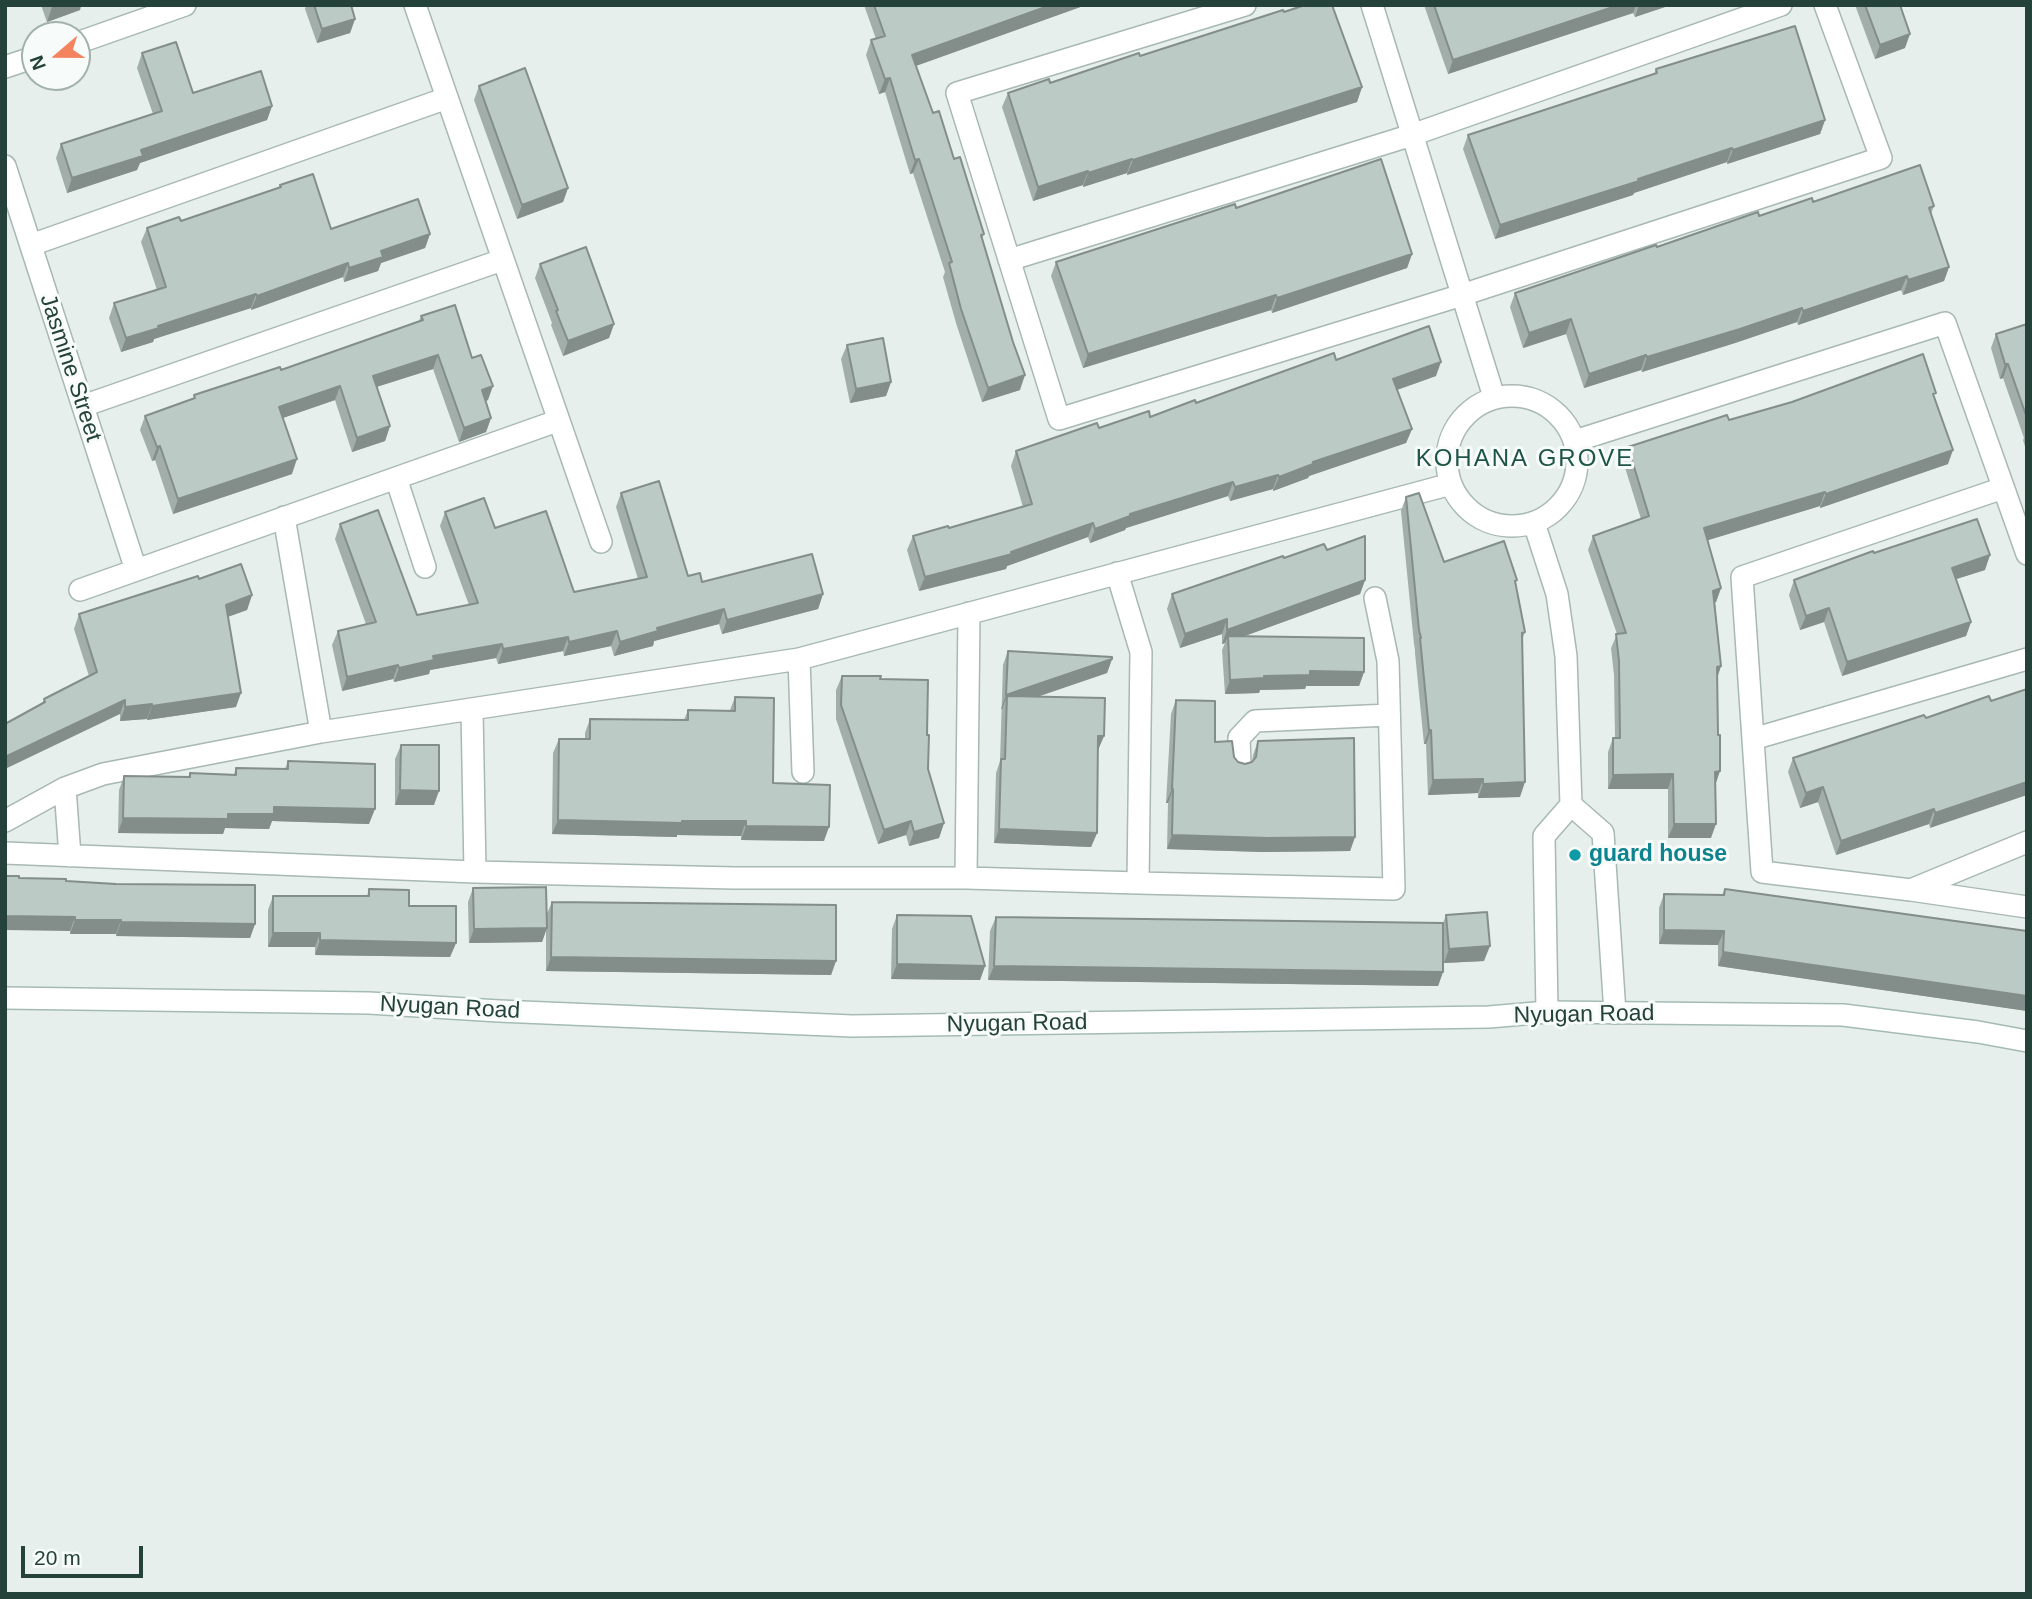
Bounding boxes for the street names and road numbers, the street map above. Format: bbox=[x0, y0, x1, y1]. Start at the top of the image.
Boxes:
street label: Jasmine Street bbox=[33, 291, 107, 445]
street label: Nyugan Road bbox=[379, 991, 521, 1025]
street label: Nyugan Road bbox=[1513, 1000, 1655, 1030]
street label: Nyugan Road bbox=[946, 1009, 1088, 1039]

